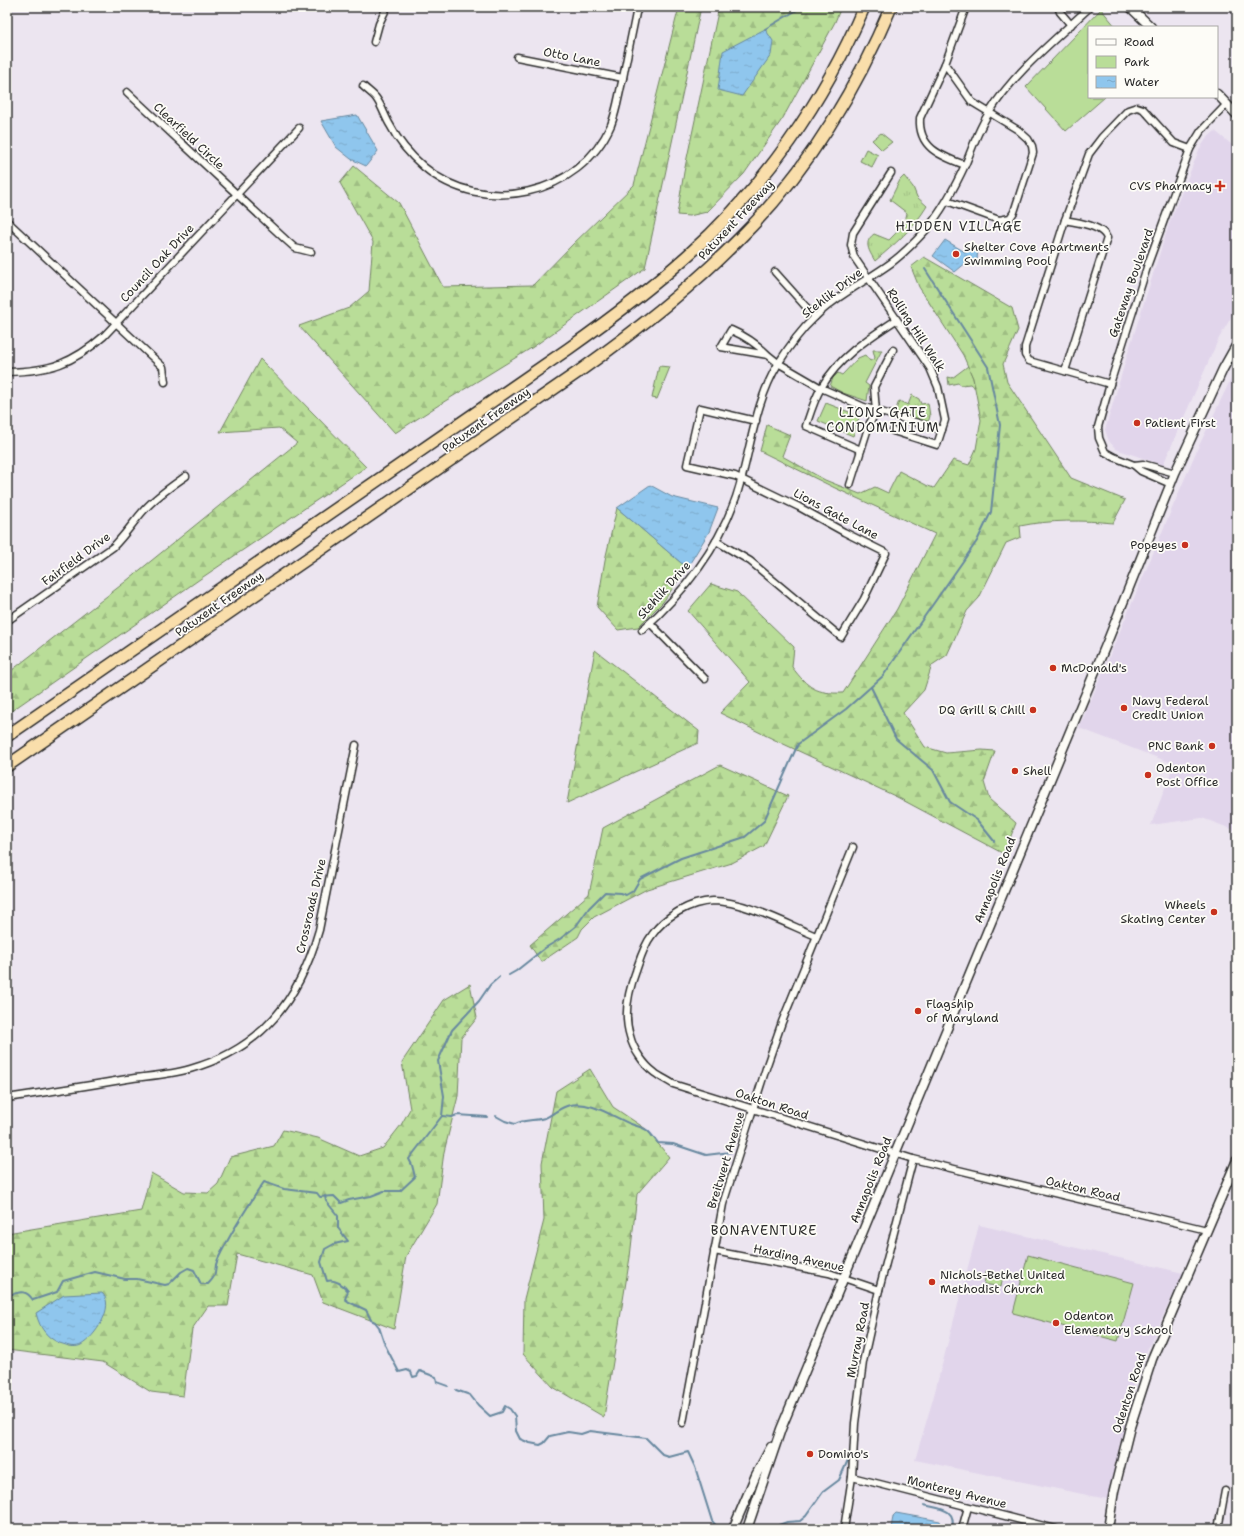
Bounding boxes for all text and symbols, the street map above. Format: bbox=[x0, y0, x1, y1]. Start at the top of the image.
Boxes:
legend bbox=[1088, 26, 1218, 98]
text: Road bbox=[1124, 34, 1155, 50]
street label: Otto Lane bbox=[542, 44, 602, 70]
text: Park bbox=[1124, 54, 1150, 70]
text: Water bbox=[1124, 74, 1160, 90]
street label: Clearfield Circle bbox=[150, 99, 228, 173]
street label: Patuxent Freeway bbox=[695, 176, 777, 263]
place label: CVS Pharmacy bbox=[1129, 178, 1212, 194]
marker: CVS Pharmacy bbox=[1215, 181, 1225, 191]
district label: HIDDEN VILLAGE bbox=[896, 218, 1022, 235]
street label: Council Oak Drive bbox=[116, 220, 198, 306]
street label: Gateway Boulevard bbox=[1105, 226, 1157, 340]
place label: Shelter Cove Apartments Swimming Pool bbox=[964, 239, 1109, 269]
marker: Shelter Cove Apartments Swimming Pool bbox=[951, 249, 961, 259]
street label: Stehlik Drive bbox=[798, 264, 866, 322]
street label: Rolling Hill Walk bbox=[883, 285, 949, 375]
street label: Patuxent Freeway bbox=[439, 384, 533, 456]
district label: LIONS GATE CONDOMINIUM bbox=[826, 404, 940, 436]
place label: Patient First bbox=[1145, 415, 1216, 431]
marker: Patient First bbox=[1132, 418, 1142, 428]
street label: Lions Gate Lane bbox=[791, 485, 882, 543]
street label: Fairfield Drive bbox=[38, 529, 114, 589]
place label: Popeyes bbox=[1130, 537, 1177, 553]
marker: Popeyes bbox=[1180, 540, 1190, 550]
street label: Stehlik Drive bbox=[634, 557, 694, 622]
street label: Patuxent Freeway bbox=[172, 568, 266, 640]
place label: McDonald's bbox=[1061, 660, 1127, 676]
marker: McDonald's bbox=[1048, 663, 1058, 673]
place label: Navy Federal Credit Union bbox=[1132, 693, 1209, 723]
place label: DQ Grill & Chill bbox=[939, 702, 1025, 718]
marker: Navy Federal Credit Union bbox=[1119, 703, 1129, 713]
marker: DQ Grill & Chill bbox=[1028, 705, 1038, 715]
place label: PNC Bank bbox=[1148, 738, 1204, 754]
marker: PNC Bank bbox=[1207, 741, 1217, 751]
place label: Odenton Post Office bbox=[1156, 760, 1219, 790]
place label: Shell bbox=[1023, 763, 1051, 779]
marker: Shell bbox=[1010, 766, 1020, 776]
marker: Odenton Post Office bbox=[1143, 770, 1153, 780]
street label: Annapolis Road bbox=[970, 834, 1020, 925]
street label: Crossroads Drive bbox=[292, 857, 330, 955]
place label: Wheels Skating Center bbox=[1120, 897, 1206, 927]
marker: Wheels Skating Center bbox=[1209, 907, 1219, 917]
place label: Flagship of Maryland bbox=[926, 996, 999, 1026]
marker: Flagship of Maryland bbox=[913, 1006, 923, 1016]
street label: Oakton Road bbox=[733, 1085, 811, 1124]
street label: Breitwert Avenue bbox=[704, 1109, 748, 1211]
street label: Annapolis Road bbox=[846, 1134, 896, 1225]
street label: Oakton Road bbox=[1044, 1173, 1122, 1205]
district label: BONAVENTURE bbox=[711, 1222, 817, 1239]
street label: Harding Avenue bbox=[752, 1241, 846, 1276]
place label: Nichols-Bethel United Methodist Church bbox=[940, 1267, 1065, 1297]
marker: Nichols-Bethel United Methodist Church bbox=[927, 1277, 937, 1287]
street label: Murray Road bbox=[843, 1300, 873, 1379]
place label: Odenton Elementary School bbox=[1064, 1308, 1172, 1338]
marker: Odenton Elementary School bbox=[1051, 1318, 1061, 1328]
street label: Odenton Road bbox=[1108, 1350, 1150, 1435]
place label: Domino's bbox=[818, 1446, 869, 1462]
marker: Domino's bbox=[805, 1449, 815, 1459]
street label: Monterey Avenue bbox=[905, 1472, 1009, 1512]

